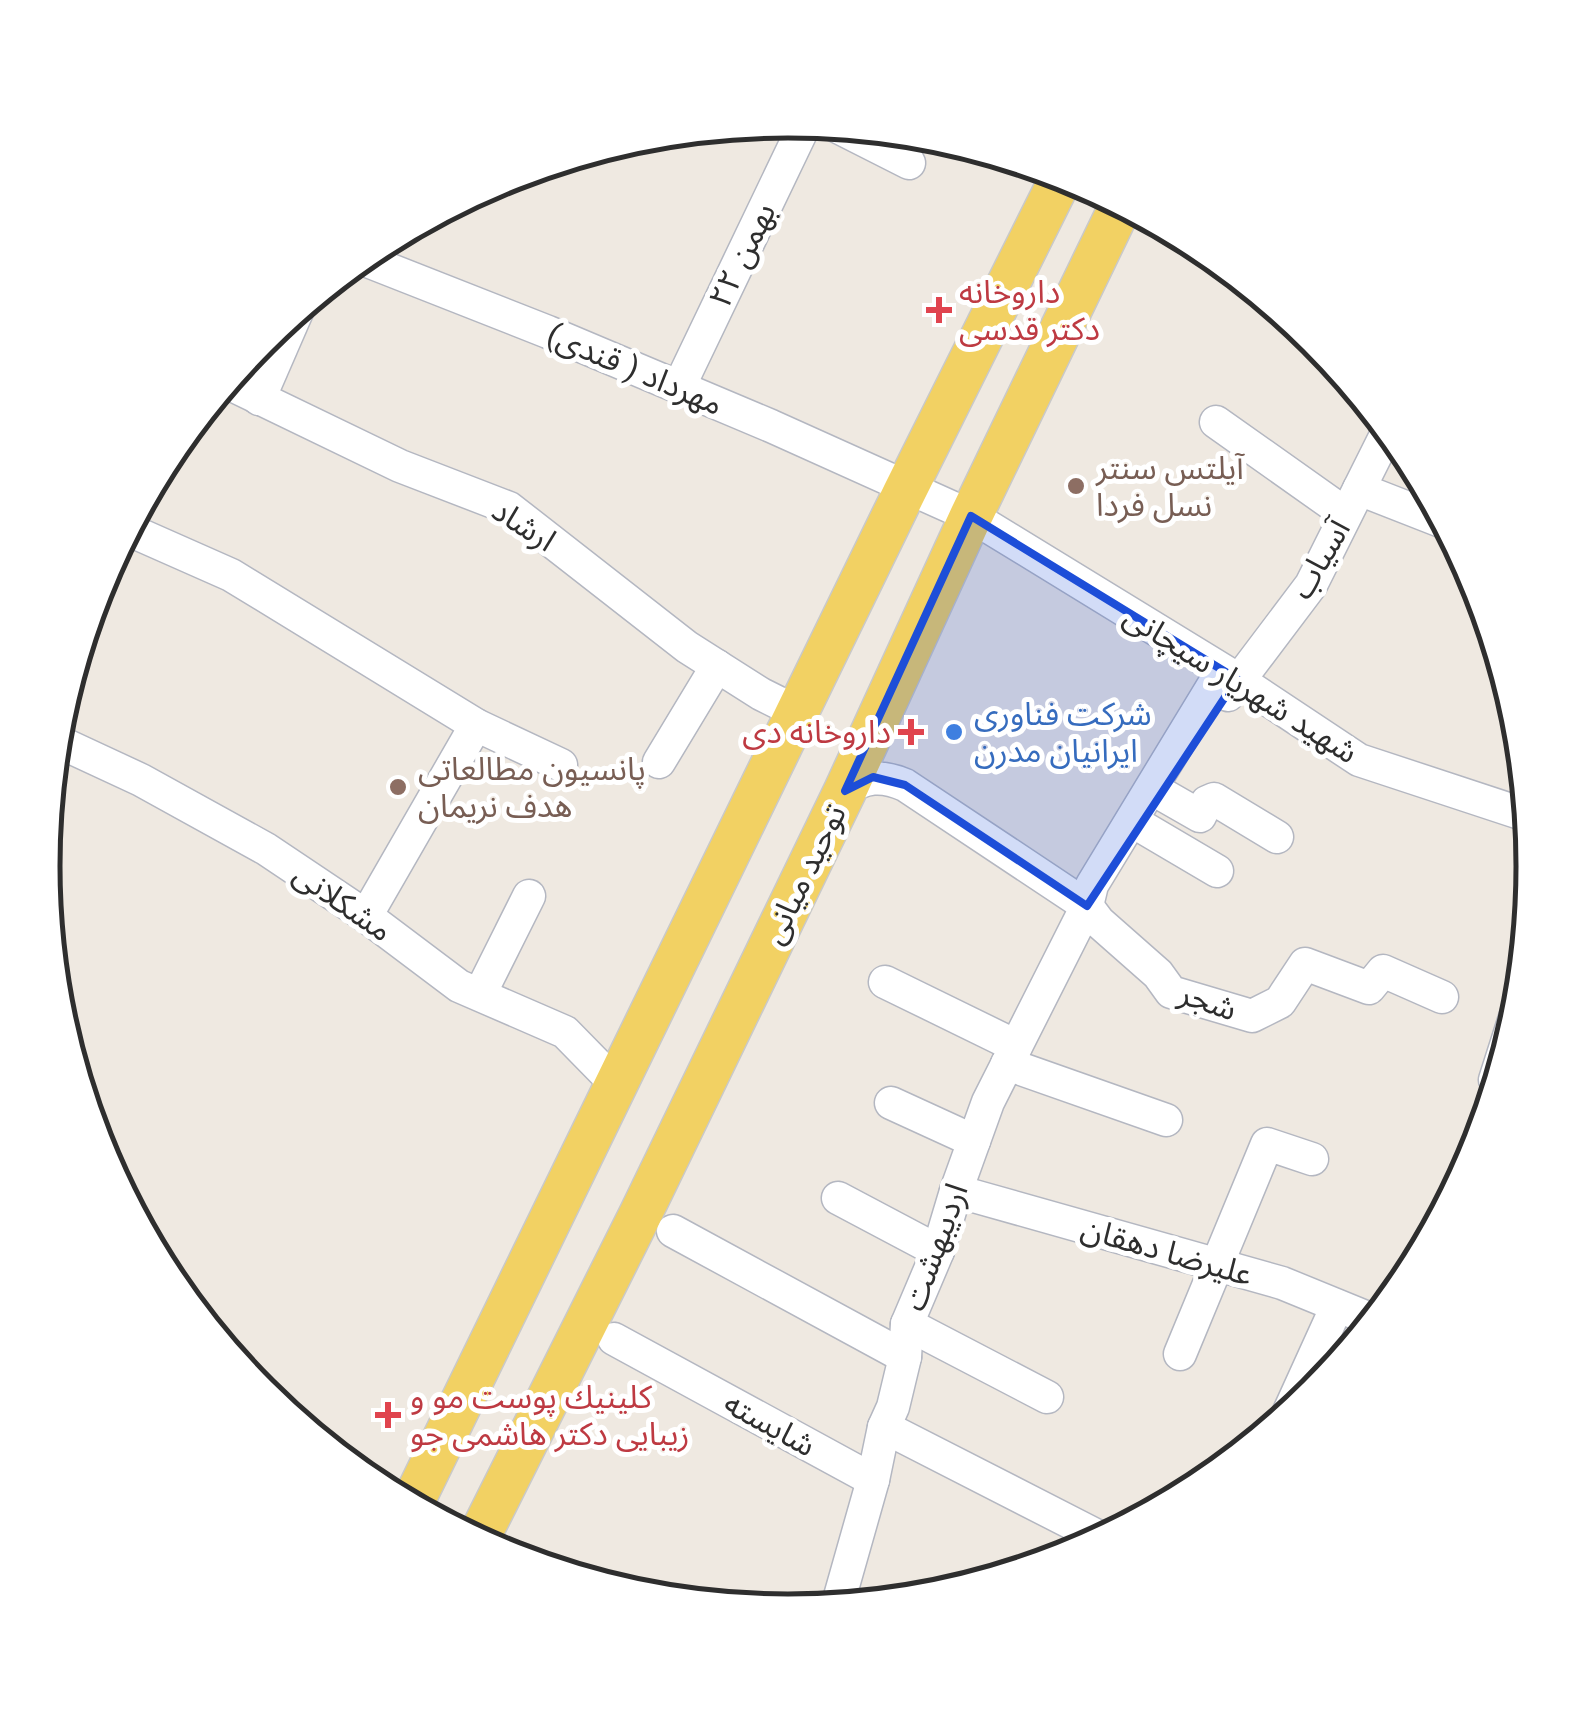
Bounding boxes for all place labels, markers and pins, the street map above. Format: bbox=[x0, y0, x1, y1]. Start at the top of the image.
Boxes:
place label: داروخانه دکتر قدسی bbox=[959, 273, 1100, 348]
marker: داروخانه دکتر قدسی bbox=[928, 299, 950, 321]
place label: آیلتس سنتر نسل فردا bbox=[1095, 449, 1245, 524]
marker: آیلتس سنتر نسل فردا bbox=[1065, 475, 1087, 497]
place label: شرکت فناوری ایرانیان مدرن bbox=[974, 695, 1152, 770]
place label: داروخانه دی bbox=[742, 713, 891, 751]
marker: داروخانه دی bbox=[900, 721, 922, 743]
marker: شرکت فناوری ایرانیان مدرن bbox=[943, 721, 965, 743]
place label: پانسیون مطالعاتی هدف نریمان bbox=[418, 750, 646, 825]
marker: پانسیون مطالعاتی هدف نریمان bbox=[387, 776, 409, 798]
place label: كلينيك پوست مو و زيبايى دکتر هاشمی جو bbox=[410, 1378, 689, 1453]
marker: كلينيك پوست مو و زيبايى دکتر هاشمی جو bbox=[375, 1402, 401, 1428]

